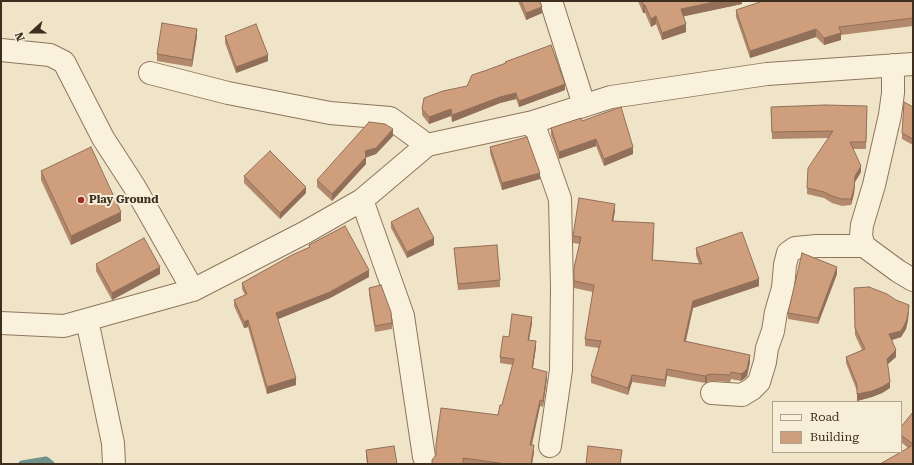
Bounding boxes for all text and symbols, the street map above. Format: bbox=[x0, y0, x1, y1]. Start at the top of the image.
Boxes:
north arrow bbox=[12, 12, 52, 52]
text: N bbox=[13, 30, 28, 43]
place label: Play Ground bbox=[89, 193, 158, 207]
marker: Play Ground bbox=[76, 195, 86, 205]
legend bbox=[772, 401, 902, 453]
text: Road bbox=[810, 410, 839, 424]
text: Building bbox=[810, 430, 859, 444]

